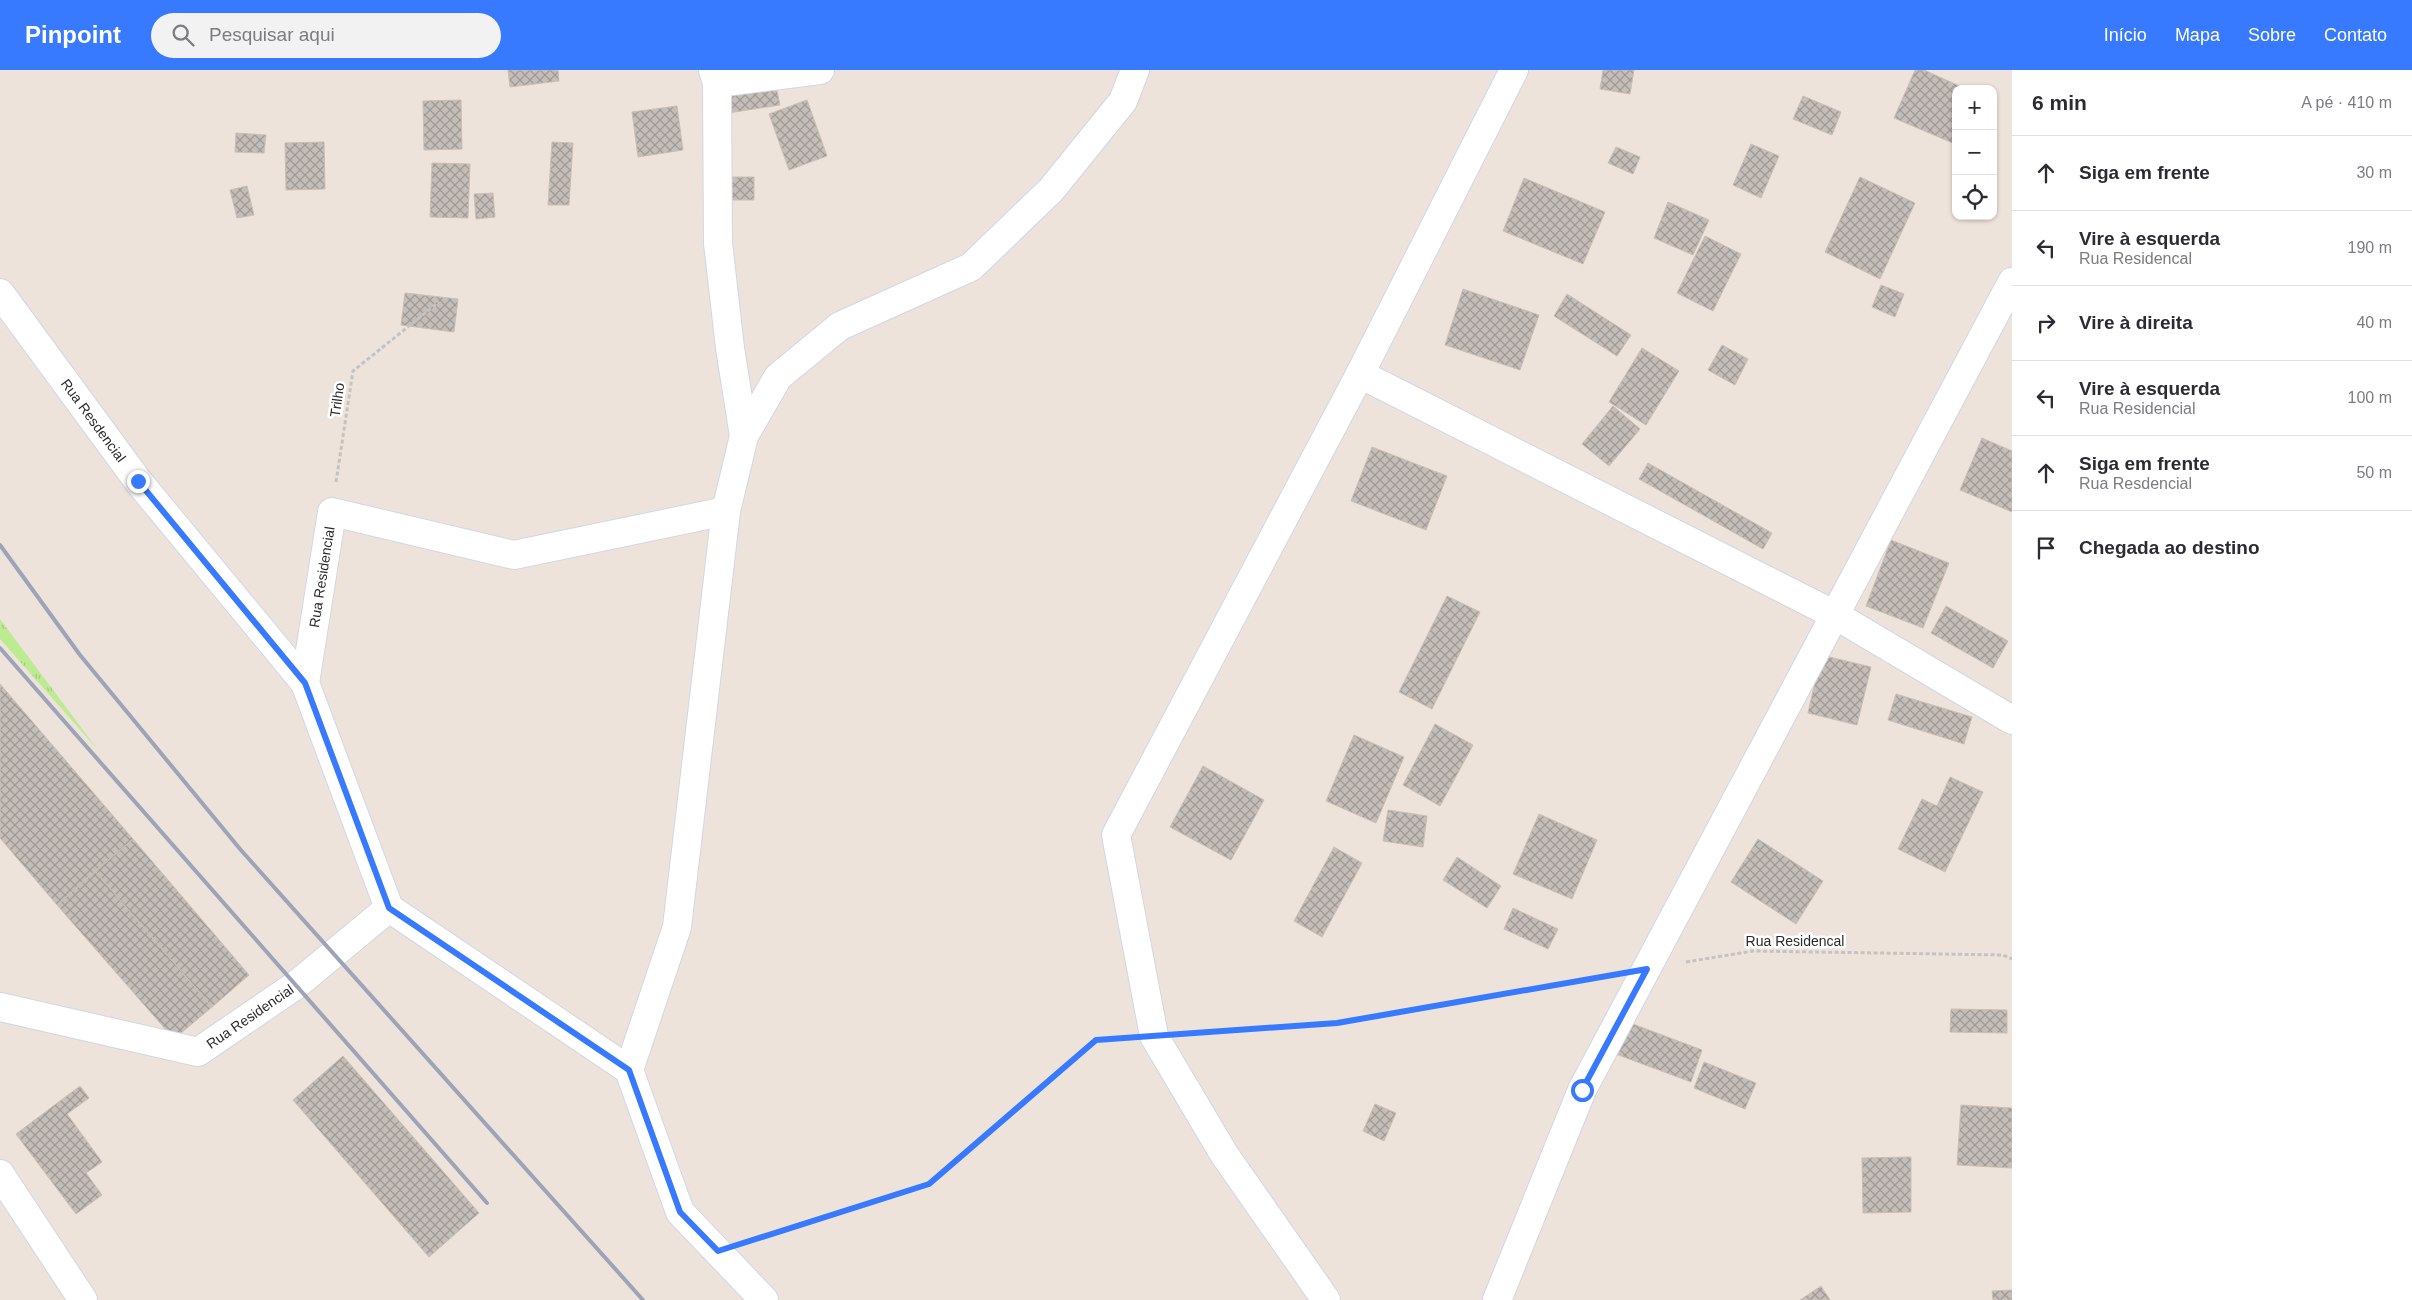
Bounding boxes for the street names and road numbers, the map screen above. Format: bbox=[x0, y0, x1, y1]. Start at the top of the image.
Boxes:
street label: Rua Resdencial bbox=[58, 376, 129, 465]
street label: Trilho bbox=[327, 382, 347, 418]
street label: Rua Residencial bbox=[306, 525, 338, 629]
street label: Rua Residencal bbox=[1746, 933, 1844, 949]
street label: Rua Residencial bbox=[203, 981, 297, 1052]

